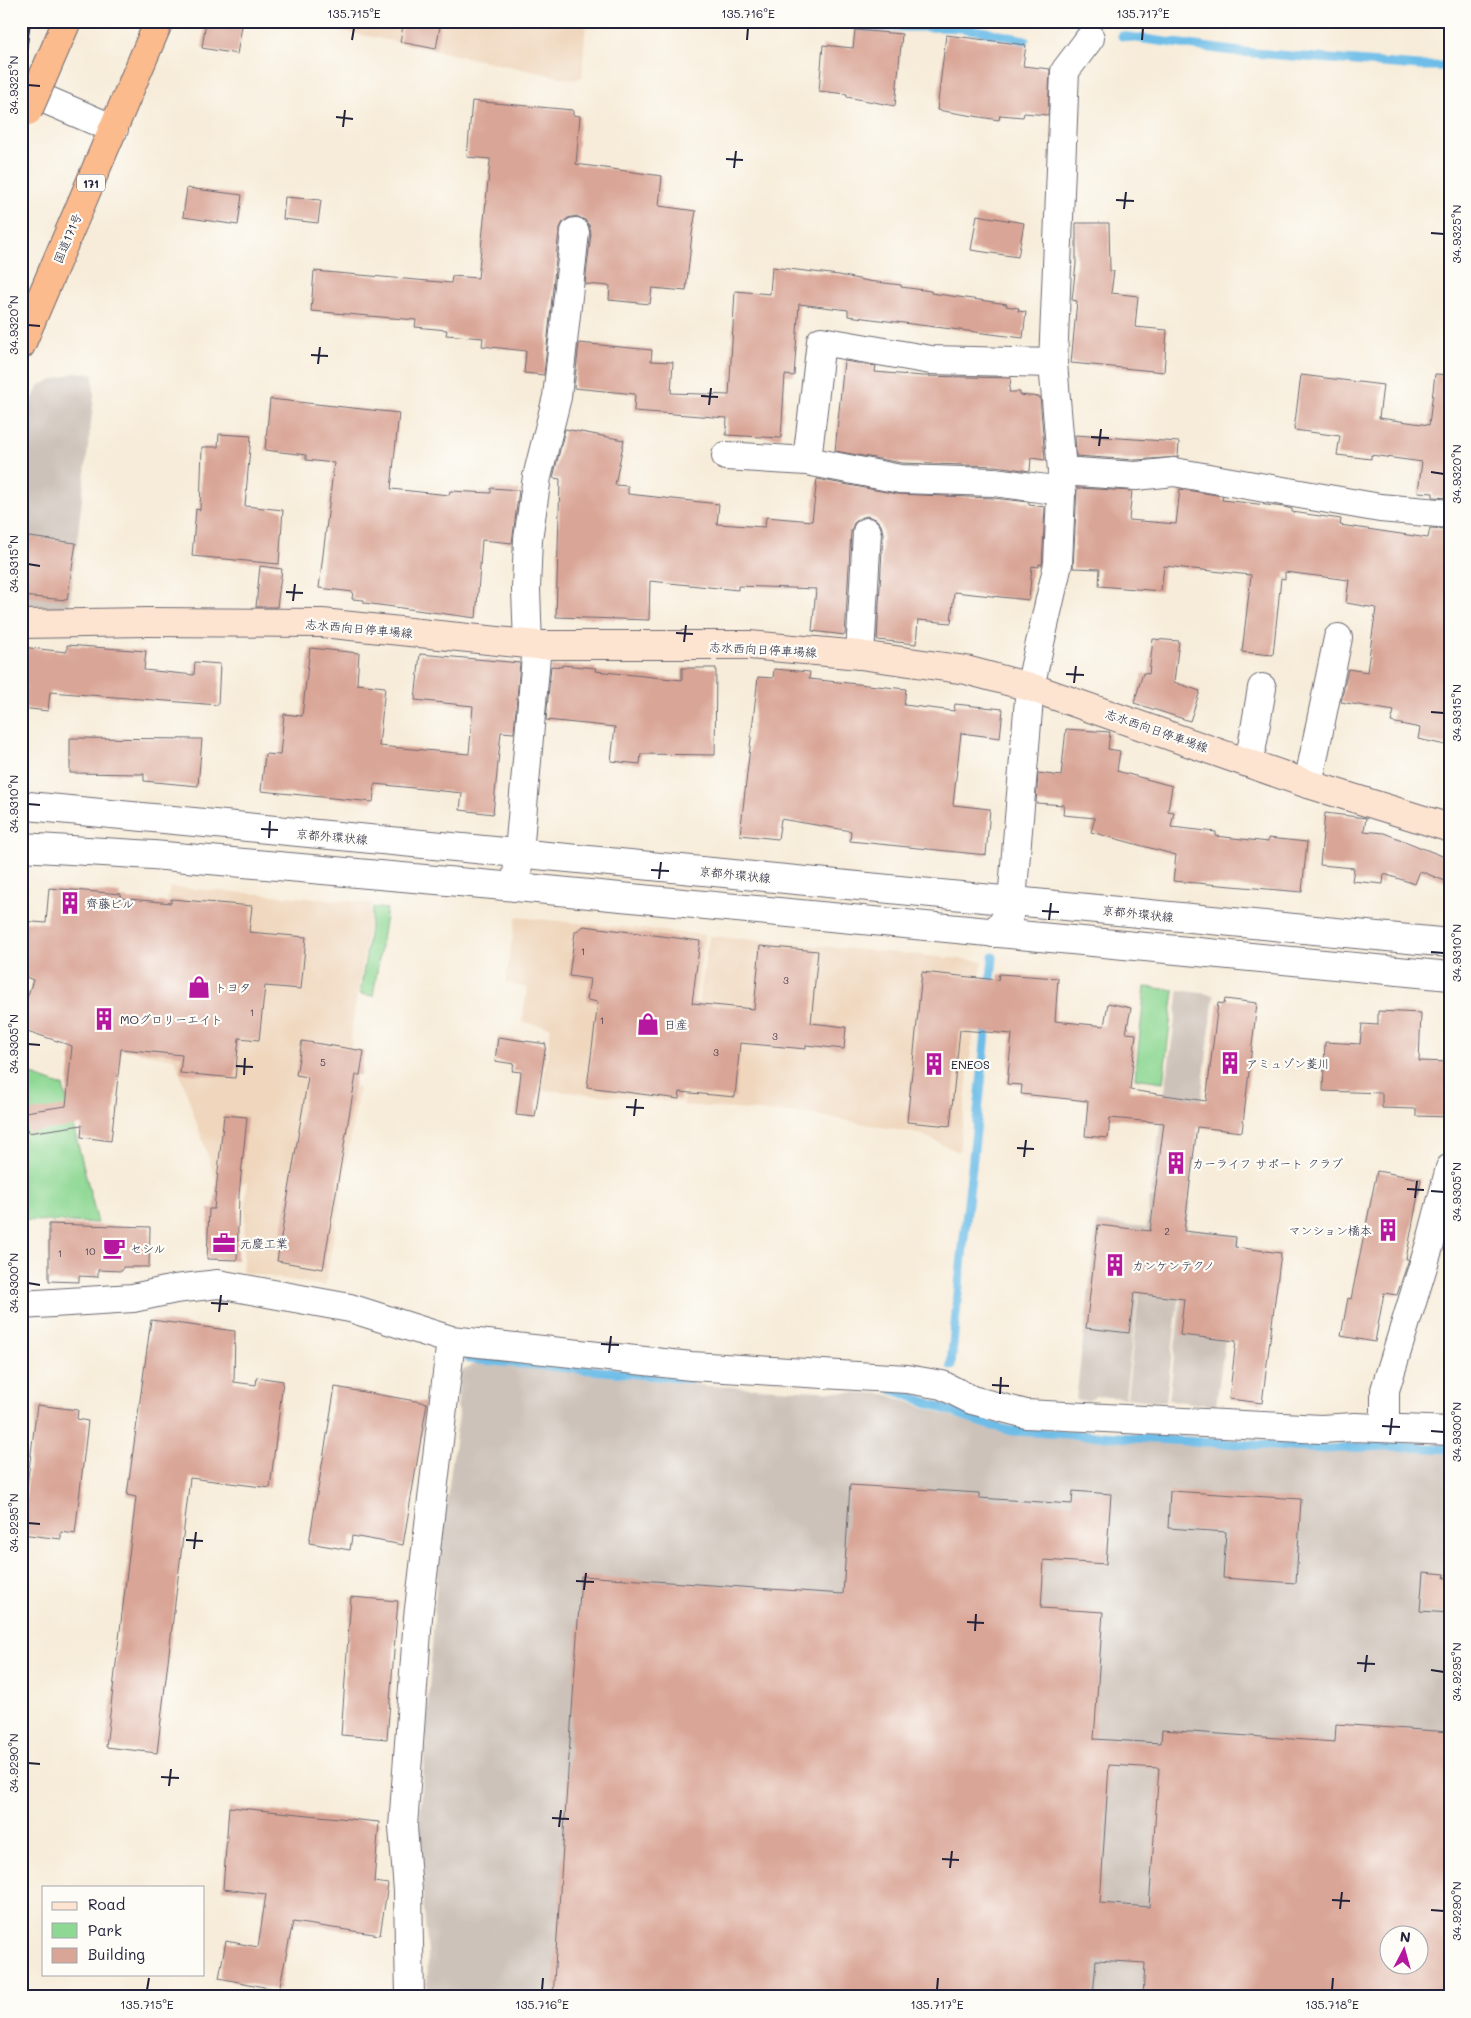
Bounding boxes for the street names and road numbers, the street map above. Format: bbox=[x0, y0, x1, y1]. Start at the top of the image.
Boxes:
road number: 171 bbox=[77, 174, 105, 192]
street label: 国道171号 bbox=[49, 210, 85, 266]
street label: 志水西向日停車場線 bbox=[305, 615, 413, 641]
street label: 志水西向日停車場線 bbox=[709, 638, 817, 660]
street label: 志水西向日停車場線 bbox=[1103, 705, 1211, 755]
street label: 京都外環状線 bbox=[295, 825, 369, 847]
street label: 京都外環状線 bbox=[698, 862, 772, 886]
street label: 京都外環状線 bbox=[1101, 901, 1175, 925]

